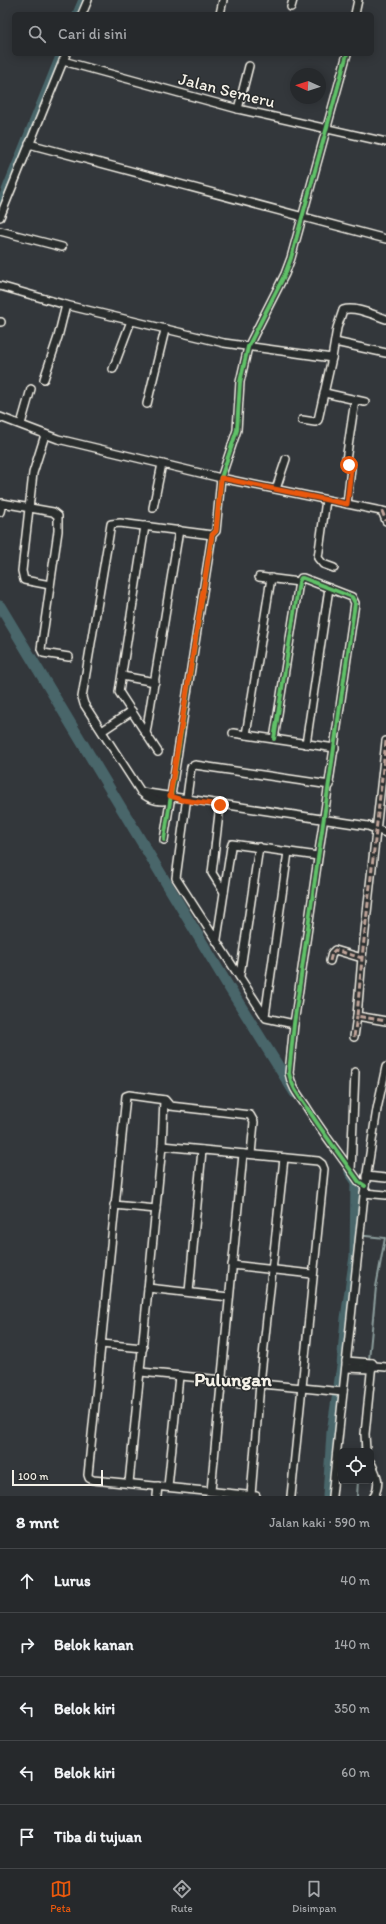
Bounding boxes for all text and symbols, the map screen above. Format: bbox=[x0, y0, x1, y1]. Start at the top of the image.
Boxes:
search box bbox=[12, 12, 374, 56]
icon: search bbox=[26, 23, 48, 45]
text: Cari di sini bbox=[58, 25, 127, 43]
street label: Jalan Semeru bbox=[177, 68, 277, 112]
north arrow bbox=[290, 68, 326, 104]
route start bbox=[340, 456, 358, 474]
route end bbox=[211, 796, 229, 814]
district label: Pulungan bbox=[194, 1368, 272, 1391]
map controls bbox=[338, 1448, 374, 1484]
button: locate bbox=[338, 1448, 374, 1484]
scale bar bbox=[12, 1468, 103, 1487]
text: 100 m bbox=[18, 1470, 48, 1483]
text: 8 mnt bbox=[16, 1512, 59, 1532]
text: Jalan kaki · 590 m bbox=[269, 1515, 370, 1530]
icon: ahead bbox=[16, 1570, 38, 1592]
text: Lurus bbox=[54, 1572, 91, 1590]
text: 40 m bbox=[340, 1573, 370, 1588]
icon: right bbox=[16, 1634, 38, 1656]
text: Belok kanan bbox=[54, 1636, 134, 1654]
text: 140 m bbox=[334, 1637, 370, 1652]
icon: left bbox=[16, 1698, 38, 1720]
text: Belok kiri bbox=[54, 1700, 115, 1718]
text: 350 m bbox=[334, 1701, 370, 1716]
icon: left bbox=[16, 1762, 38, 1784]
text: Belok kiri bbox=[54, 1764, 115, 1782]
text: 60 m bbox=[341, 1765, 370, 1780]
icon: arrive bbox=[16, 1826, 38, 1848]
text: Tiba di tujuan bbox=[54, 1828, 142, 1846]
tab: Peta bbox=[50, 1878, 72, 1915]
tab: Rute bbox=[171, 1878, 193, 1915]
tab: Disimpan bbox=[292, 1878, 336, 1915]

